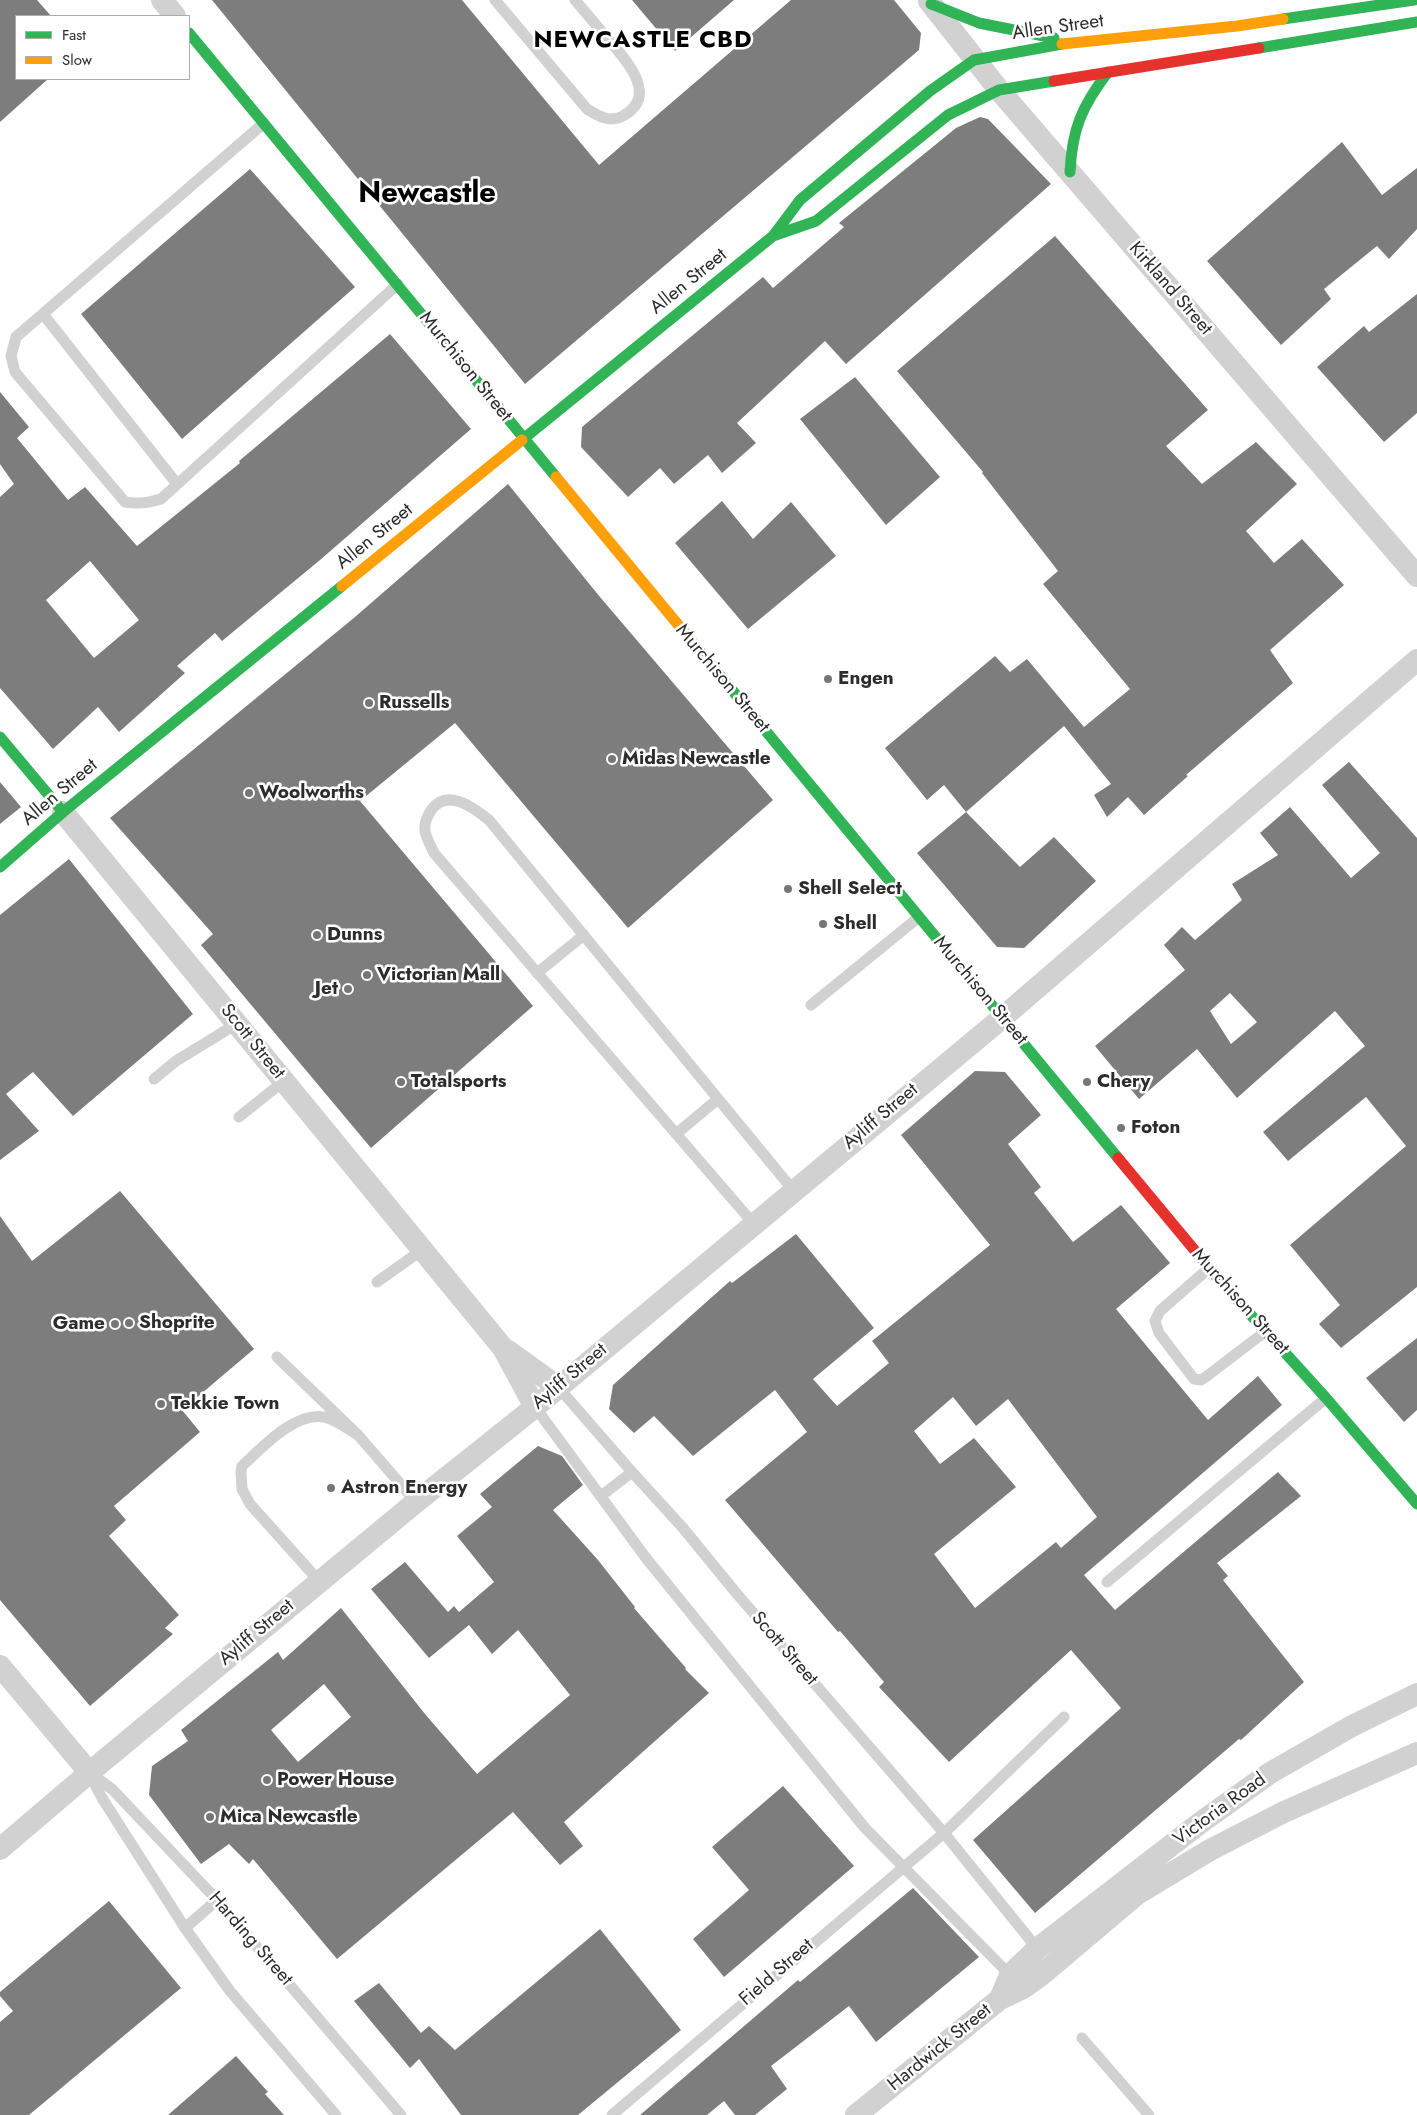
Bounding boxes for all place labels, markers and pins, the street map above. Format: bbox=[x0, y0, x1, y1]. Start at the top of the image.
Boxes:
place label: Engen bbox=[838, 668, 894, 690]
marker: Engen bbox=[822, 673, 834, 685]
place label: Russells bbox=[379, 692, 449, 714]
marker: Russells bbox=[363, 697, 375, 709]
place label: Midas Newcastle bbox=[622, 748, 771, 770]
marker: Midas Newcastle bbox=[606, 753, 618, 765]
place label: Woolworths bbox=[259, 782, 364, 804]
marker: Woolworths bbox=[243, 787, 255, 799]
place label: Shell Select bbox=[798, 878, 902, 900]
marker: Shell Select bbox=[782, 883, 794, 895]
place label: Shell bbox=[833, 913, 877, 935]
marker: Shell bbox=[817, 918, 829, 930]
place label: Dunns bbox=[327, 924, 382, 946]
marker: Dunns bbox=[311, 929, 323, 941]
place label: Victorian Mall bbox=[377, 964, 500, 986]
marker: Victorian Mall bbox=[361, 969, 373, 981]
place label: Jet bbox=[315, 978, 338, 1000]
marker: Jet bbox=[342, 983, 354, 995]
place label: Totalsports bbox=[411, 1071, 506, 1093]
place label: Chery bbox=[1097, 1071, 1150, 1093]
marker: Totalsports bbox=[395, 1076, 407, 1088]
marker: Chery bbox=[1081, 1076, 1093, 1088]
place label: Foton bbox=[1131, 1117, 1180, 1139]
marker: Foton bbox=[1115, 1122, 1127, 1134]
place label: Shoprite bbox=[139, 1312, 215, 1334]
place label: Game bbox=[53, 1313, 105, 1335]
marker: Shoprite bbox=[123, 1317, 135, 1329]
marker: Game bbox=[109, 1318, 121, 1330]
place label: Tekkie Town bbox=[171, 1393, 279, 1415]
marker: Tekkie Town bbox=[155, 1398, 167, 1410]
place label: Astron Energy bbox=[341, 1477, 467, 1499]
marker: Astron Energy bbox=[325, 1482, 337, 1494]
place label: Power House bbox=[277, 1769, 394, 1791]
marker: Power House bbox=[261, 1774, 273, 1786]
place label: Mica Newcastle bbox=[220, 1806, 358, 1828]
marker: Mica Newcastle bbox=[204, 1811, 216, 1823]

